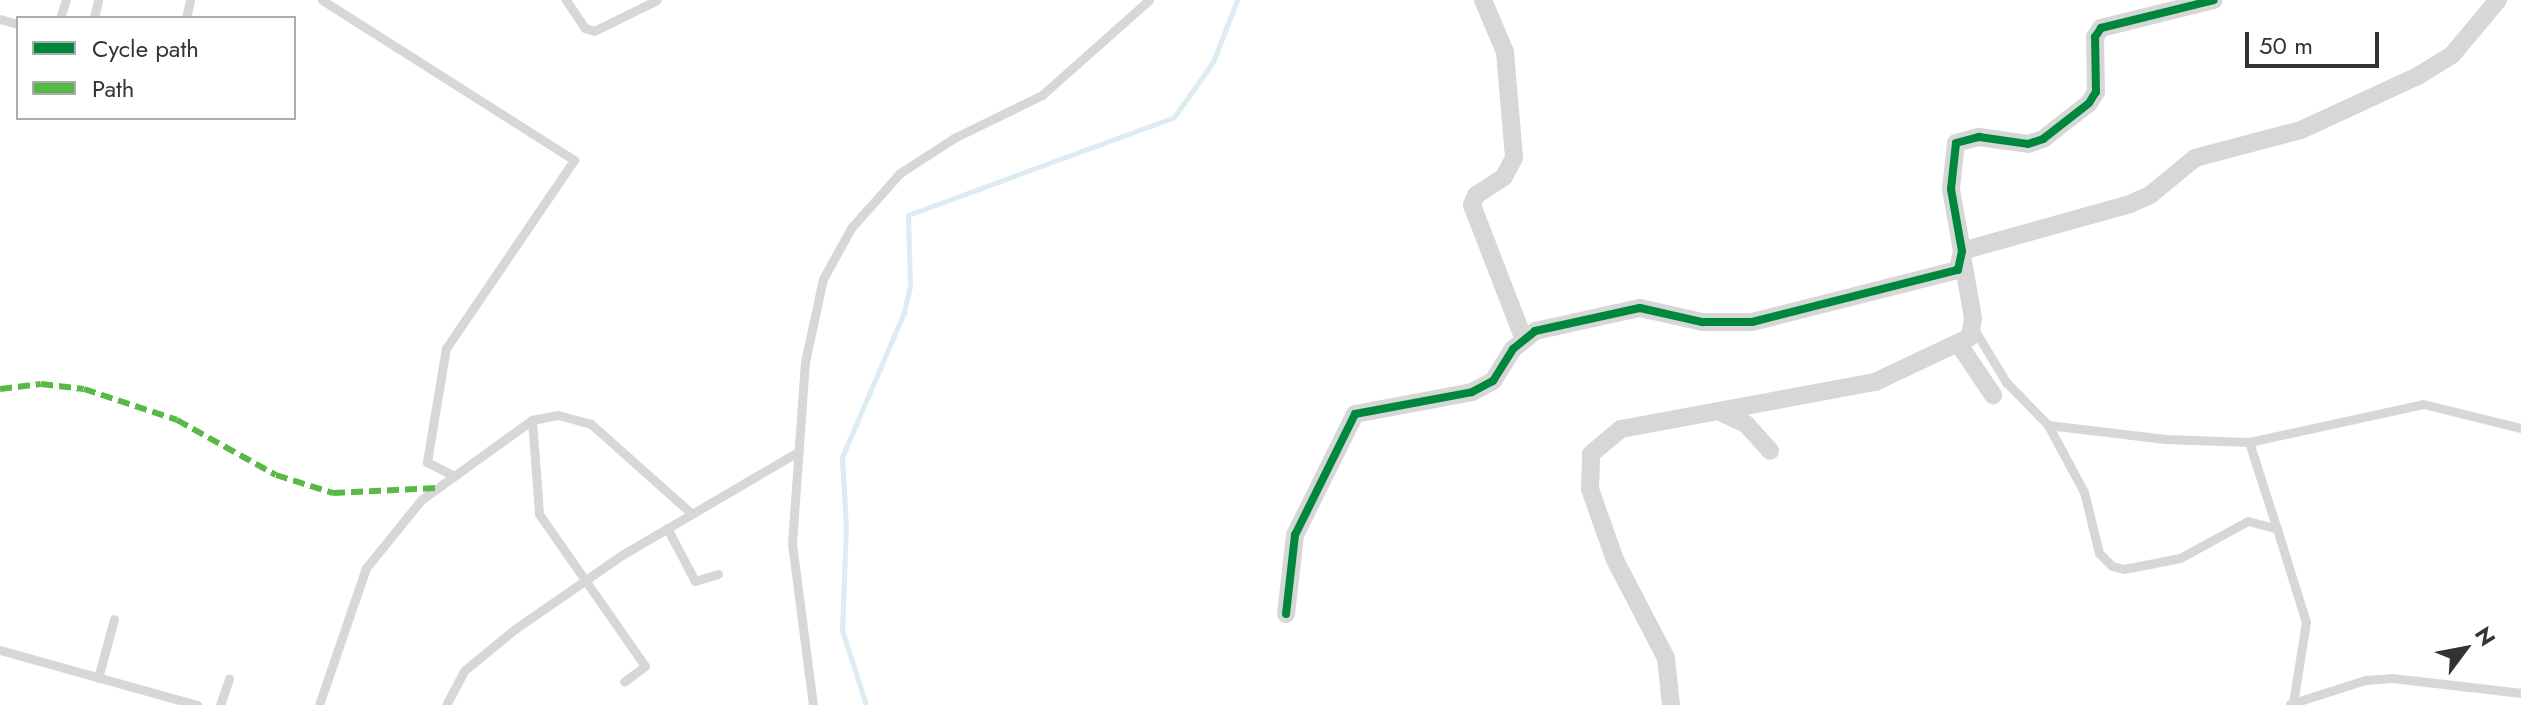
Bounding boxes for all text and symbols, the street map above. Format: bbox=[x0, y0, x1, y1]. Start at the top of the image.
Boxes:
legend bbox=[16, 16, 296, 120]
scale bar bbox=[2249, 16, 2383, 66]
text: 50 m bbox=[2259, 28, 2313, 63]
text: Cycle path bbox=[92, 31, 199, 66]
text: Path bbox=[92, 71, 134, 106]
north arrow bbox=[2425, 609, 2505, 689]
text: N bbox=[2467, 620, 2504, 652]

